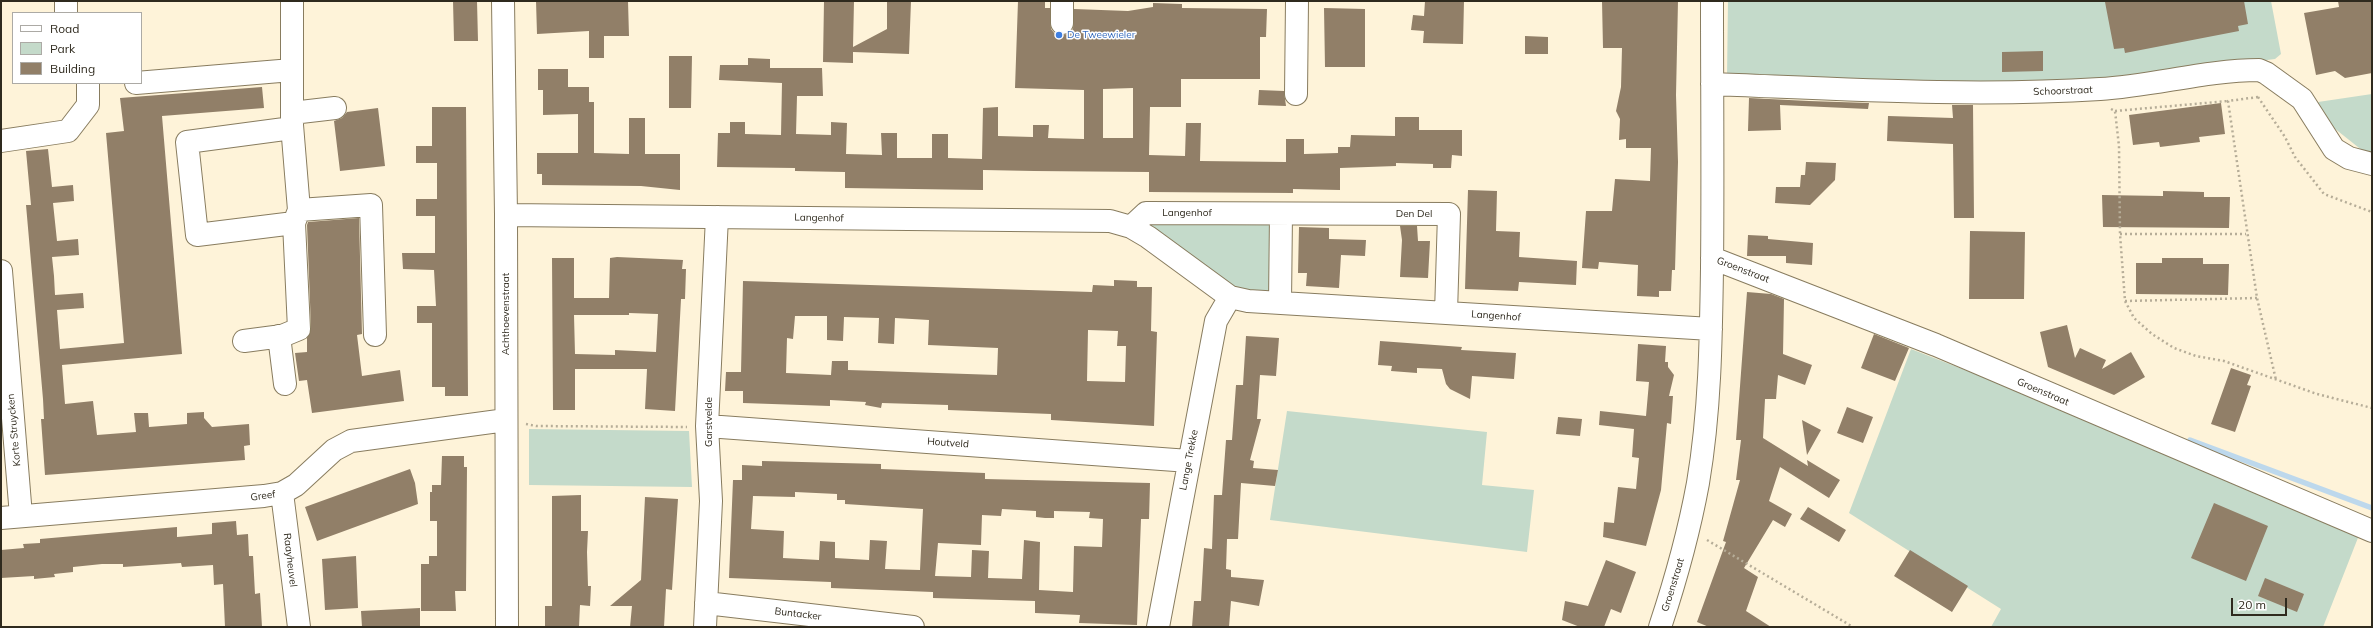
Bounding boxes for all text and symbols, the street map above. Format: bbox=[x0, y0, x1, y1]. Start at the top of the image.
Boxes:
legend bbox=[12, 12, 142, 84]
text: Road bbox=[50, 21, 79, 36]
place label: De Tweewieler bbox=[1067, 29, 1135, 41]
marker: De Tweewieler bbox=[1054, 30, 1064, 40]
text: Park bbox=[50, 41, 75, 56]
text: Building bbox=[50, 61, 95, 76]
street label: Schoorstraat bbox=[2033, 84, 2093, 98]
street label: Langenhof bbox=[1162, 207, 1212, 219]
street label: Den Del bbox=[1396, 208, 1432, 220]
street label: Langenhof bbox=[794, 212, 844, 224]
street label: Groenstraat bbox=[1715, 254, 1771, 286]
street label: Achthoevenstraat bbox=[500, 273, 512, 355]
street label: Langenhof bbox=[1471, 308, 1521, 324]
street label: Groenstraat bbox=[2015, 376, 2071, 408]
street label: Korte Struycken bbox=[5, 393, 23, 467]
street label: Garstvelde bbox=[703, 397, 715, 447]
street label: Lange Trekke bbox=[1177, 429, 1201, 491]
street label: Houtveld bbox=[927, 436, 969, 450]
street label: Greef bbox=[250, 488, 276, 504]
street label: Raayheuvel bbox=[281, 532, 299, 588]
street label: Groenstraat bbox=[1659, 557, 1687, 613]
scale bar bbox=[2233, 590, 2289, 616]
text: 20 m bbox=[2238, 597, 2266, 612]
street label: Buntacker bbox=[774, 605, 822, 623]

